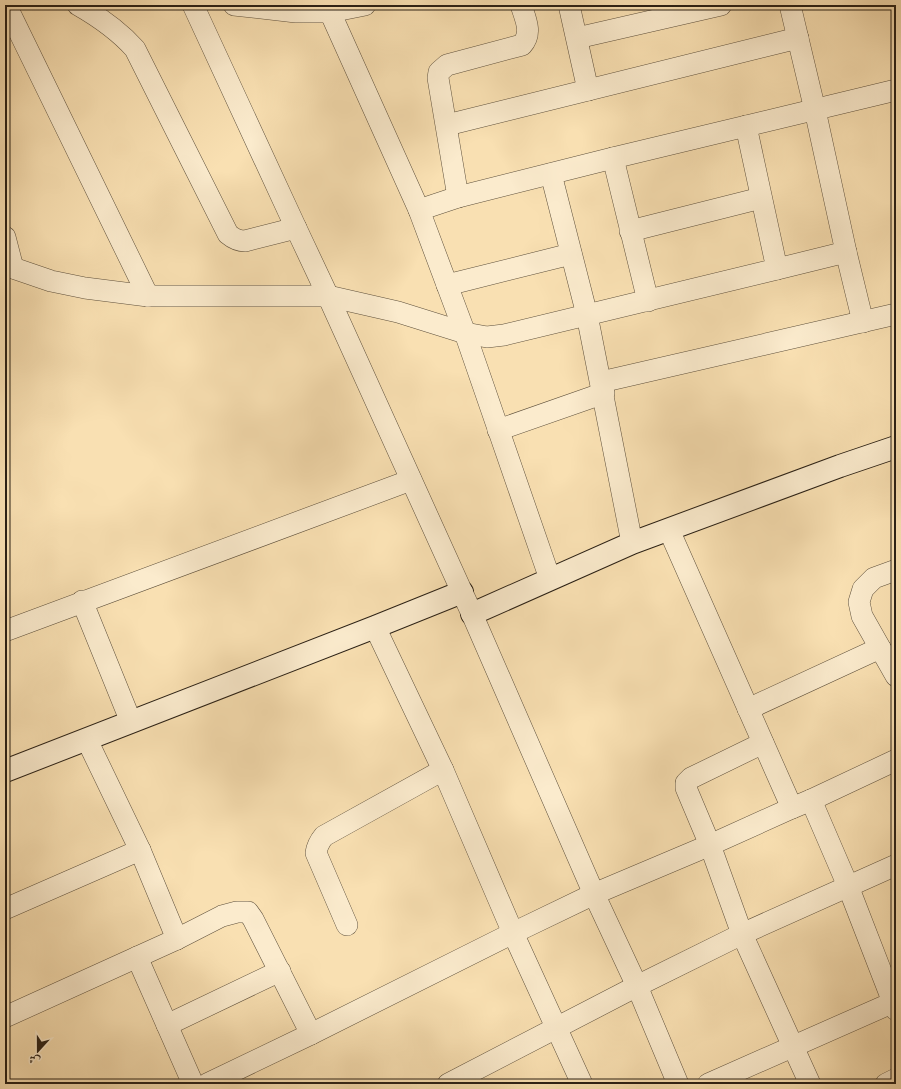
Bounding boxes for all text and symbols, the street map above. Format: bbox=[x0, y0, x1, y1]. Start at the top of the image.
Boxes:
north arrow bbox=[18, 1031, 58, 1071]
text: ش bbox=[27, 1052, 42, 1068]

